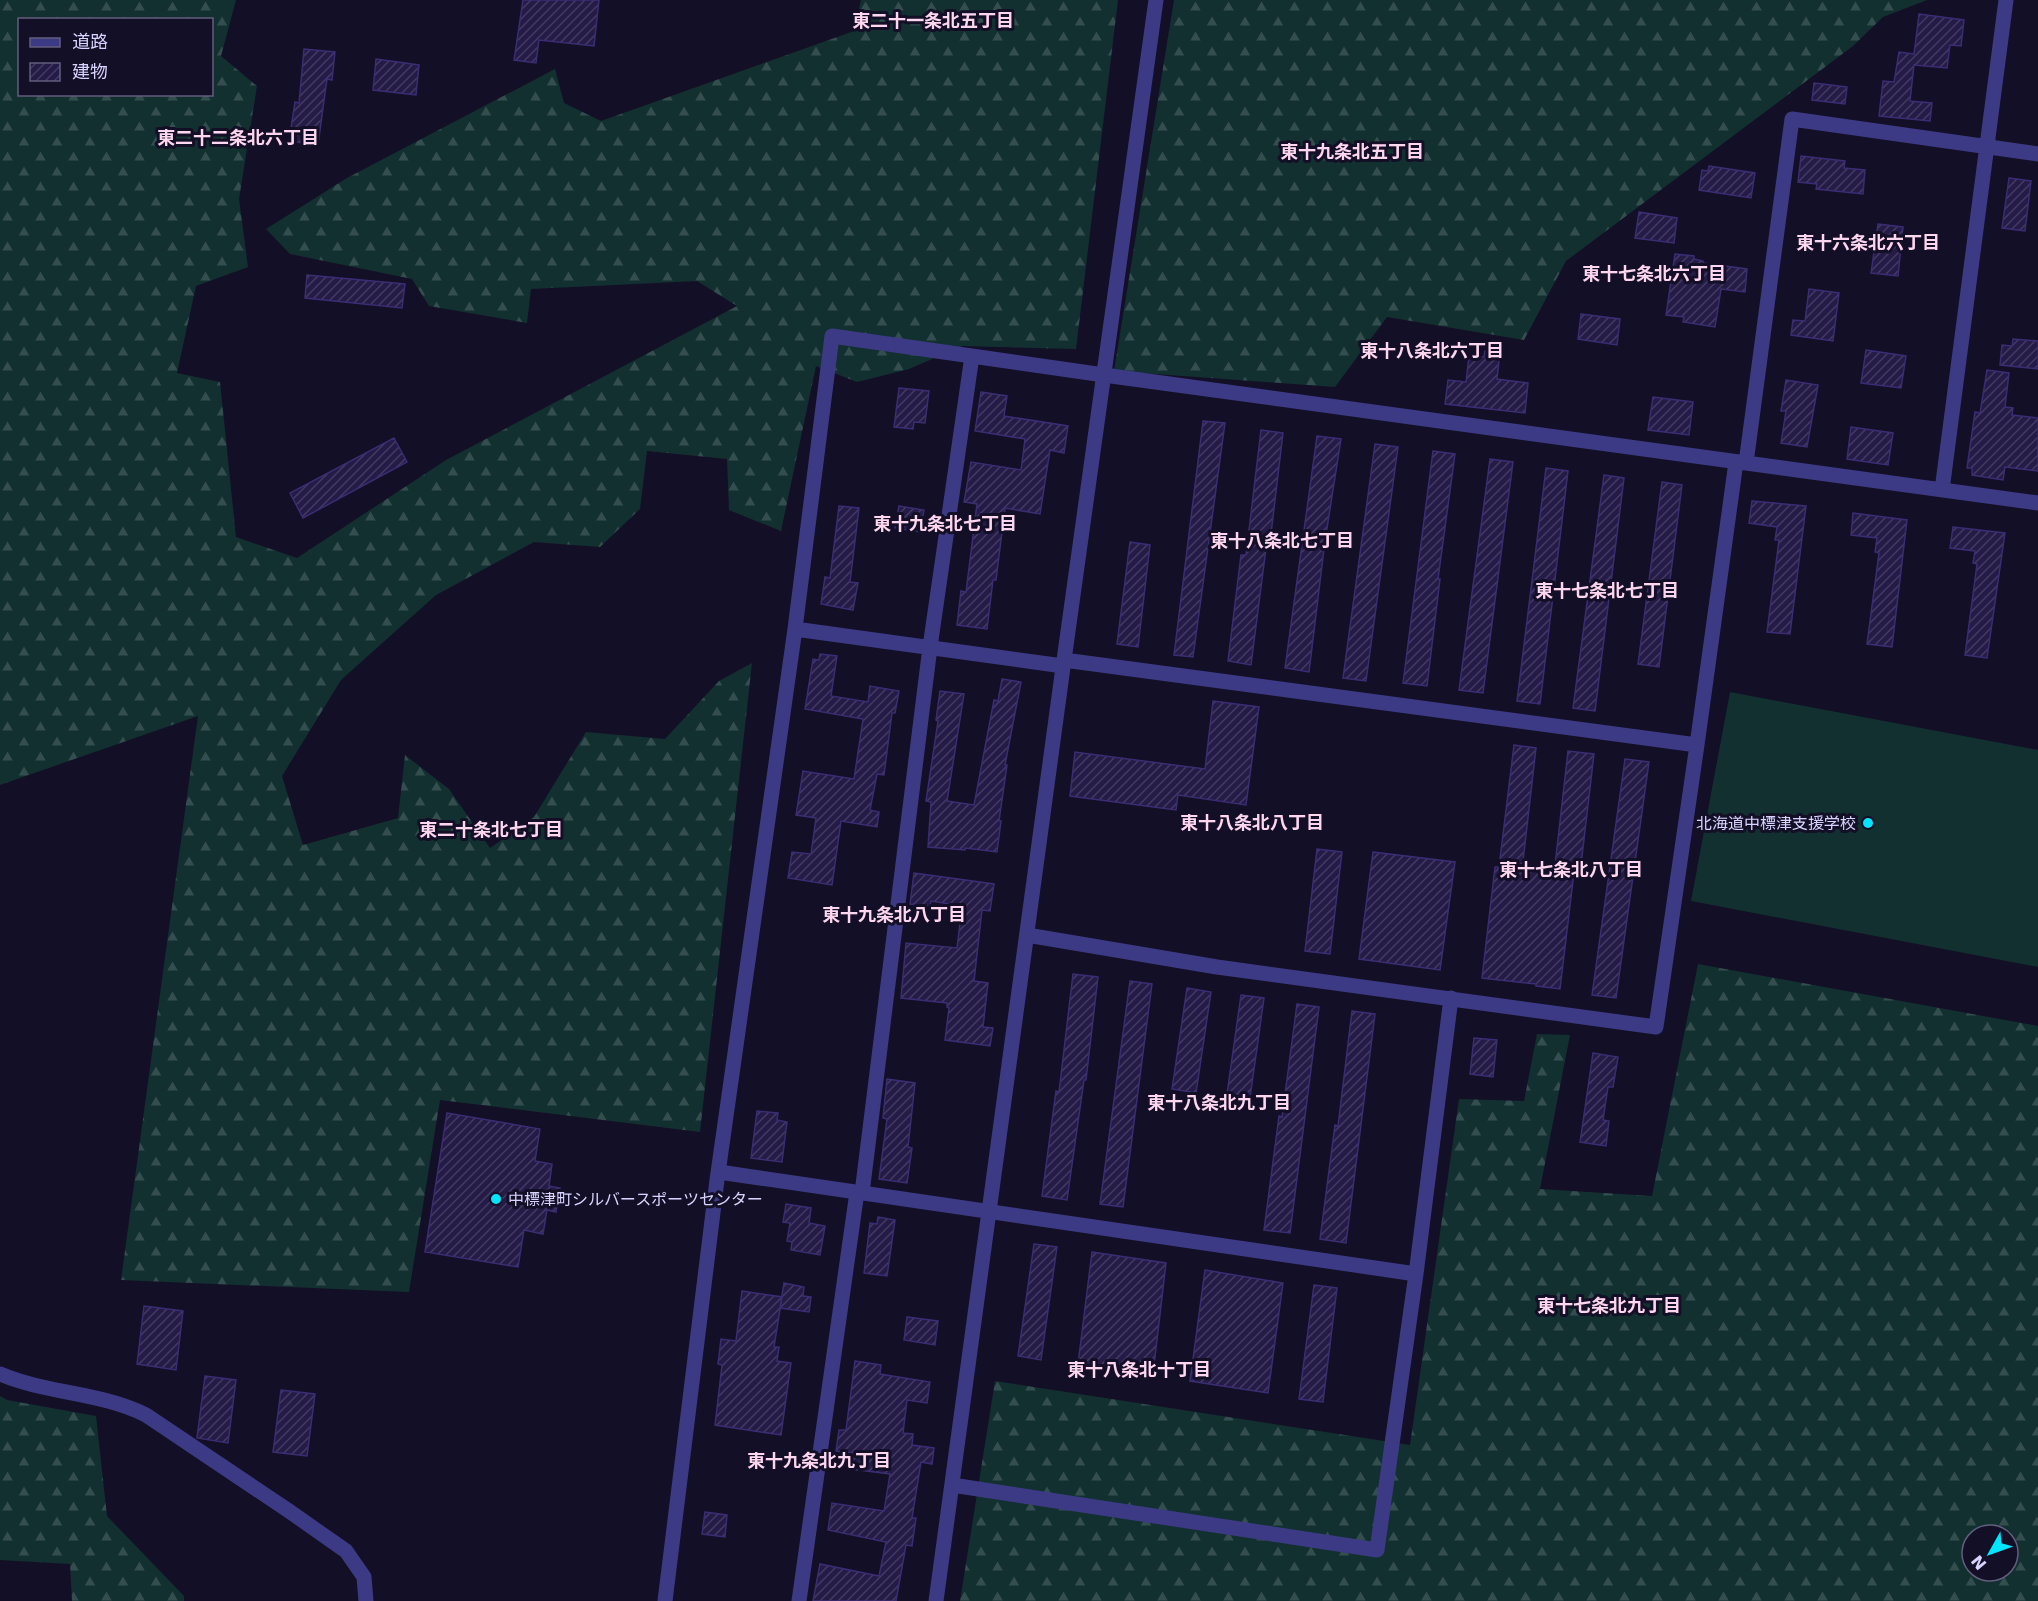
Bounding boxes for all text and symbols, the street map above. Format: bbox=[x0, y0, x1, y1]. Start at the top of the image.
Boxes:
district label: 東二十一条北五丁目 bbox=[852, 10, 1014, 31]
legend bbox=[18, 18, 213, 96]
text: 道路 bbox=[72, 31, 108, 52]
text: 建物 bbox=[72, 61, 108, 82]
district label: 東二十二条北六丁目 bbox=[157, 127, 319, 148]
district label: 東十九条北五丁目 bbox=[1280, 141, 1424, 162]
district label: 東十六条北六丁目 bbox=[1796, 232, 1940, 253]
district label: 東十七条北六丁目 bbox=[1582, 263, 1726, 284]
district label: 東十八条北六丁目 bbox=[1360, 340, 1504, 361]
district label: 東十九条北七丁目 bbox=[873, 513, 1017, 534]
district label: 東十八条北七丁目 bbox=[1210, 530, 1354, 551]
district label: 東十七条北七丁目 bbox=[1535, 580, 1679, 601]
district label: 東十八条北八丁目 bbox=[1180, 812, 1324, 833]
place label: 北海道中標津支援学校 bbox=[1696, 814, 1856, 833]
marker: 北海道中標津支援学校 bbox=[1861, 816, 1875, 830]
district label: 東二十条北七丁目 bbox=[419, 819, 563, 840]
district label: 東十七条北八丁目 bbox=[1499, 859, 1643, 880]
district label: 東十九条北八丁目 bbox=[822, 904, 966, 925]
district label: 東十八条北九丁目 bbox=[1147, 1092, 1291, 1113]
place label: 中標津町シルバースポーツセンター bbox=[508, 1190, 763, 1209]
marker: 中標津町シルバースポーツセンター bbox=[489, 1192, 503, 1206]
district label: 東十七条北九丁目 bbox=[1537, 1295, 1681, 1316]
district label: 東十八条北十丁目 bbox=[1067, 1359, 1211, 1380]
district label: 東十九条北九丁目 bbox=[747, 1450, 891, 1471]
north arrow bbox=[1960, 1523, 2020, 1583]
text: N bbox=[1967, 1551, 1990, 1574]

